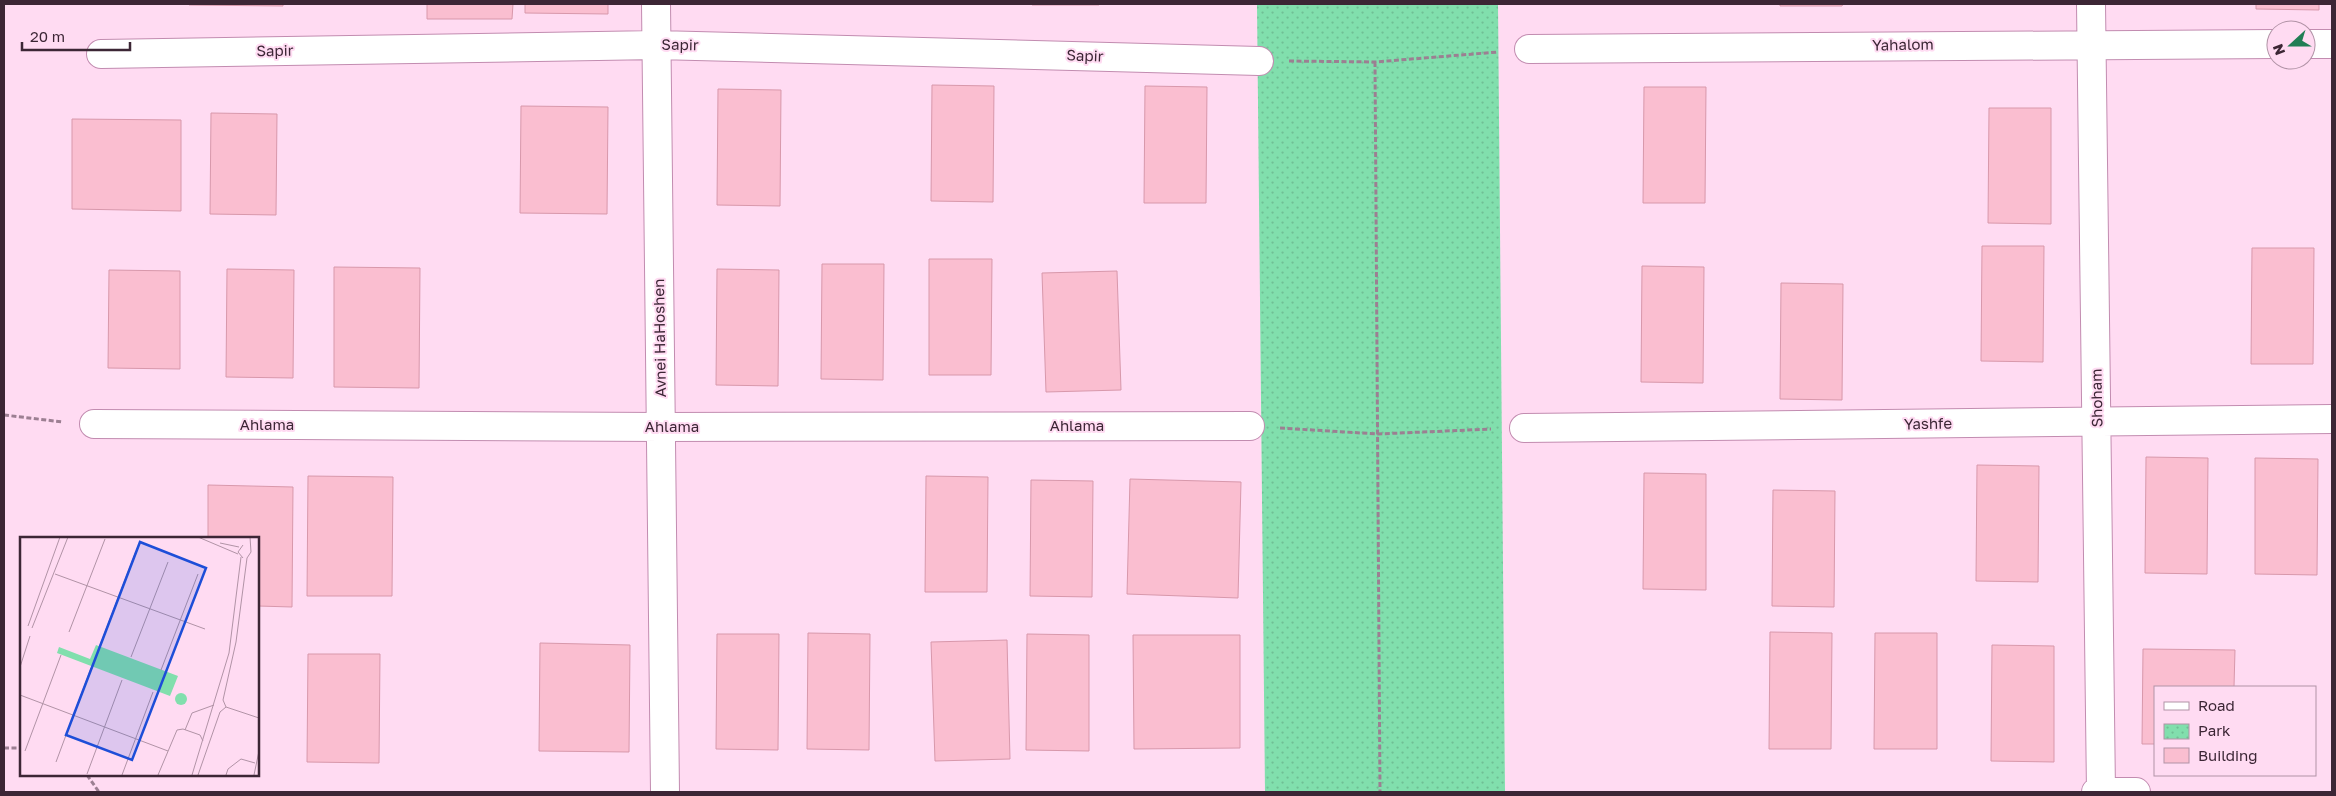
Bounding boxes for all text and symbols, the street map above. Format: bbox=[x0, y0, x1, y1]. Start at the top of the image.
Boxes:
scale bar bbox=[22, 20, 130, 52]
north arrow bbox=[2266, 20, 2316, 70]
text: 20 m bbox=[30, 27, 65, 45]
street label: Yahalom bbox=[1872, 34, 1934, 54]
street label: Sapir bbox=[661, 35, 699, 53]
street label: Sapir bbox=[256, 41, 294, 59]
text: N bbox=[2269, 42, 2288, 58]
street label: Sapir bbox=[1066, 45, 1104, 65]
street label: Avnei HaHoshen bbox=[649, 279, 669, 397]
street label: Shoham bbox=[2086, 368, 2106, 428]
street label: Yashfe bbox=[1904, 414, 1952, 432]
street label: Ahlama bbox=[240, 415, 294, 433]
street label: Ahlama bbox=[1050, 416, 1104, 434]
street label: Ahlama bbox=[645, 417, 699, 435]
inset map bbox=[20, 537, 259, 776]
legend bbox=[2154, 686, 2316, 776]
text: Road bbox=[2198, 696, 2235, 714]
text: Park bbox=[2198, 721, 2231, 739]
text: Building bbox=[2198, 746, 2258, 764]

